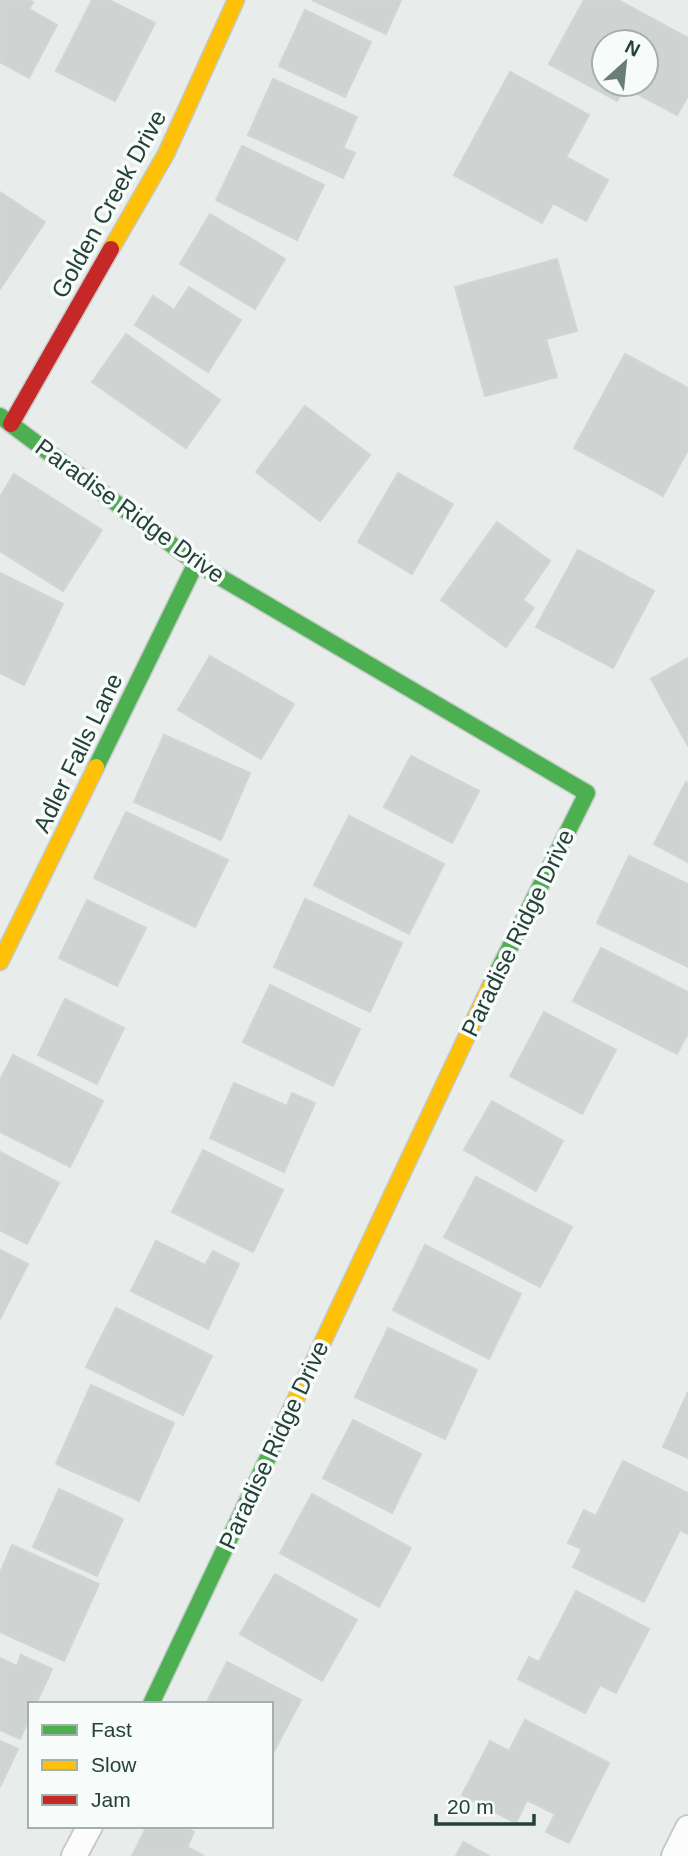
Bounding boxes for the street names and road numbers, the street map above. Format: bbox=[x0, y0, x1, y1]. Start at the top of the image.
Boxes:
street label: Golden Creek Drive bbox=[46, 105, 171, 302]
street label: Paradise Ridge Drive bbox=[31, 433, 230, 588]
street label: Adler Falls Lane bbox=[27, 669, 128, 837]
street label: Paradise Ridge Drive bbox=[456, 825, 579, 1041]
street label: Paradise Ridge Drive bbox=[213, 1336, 334, 1553]

